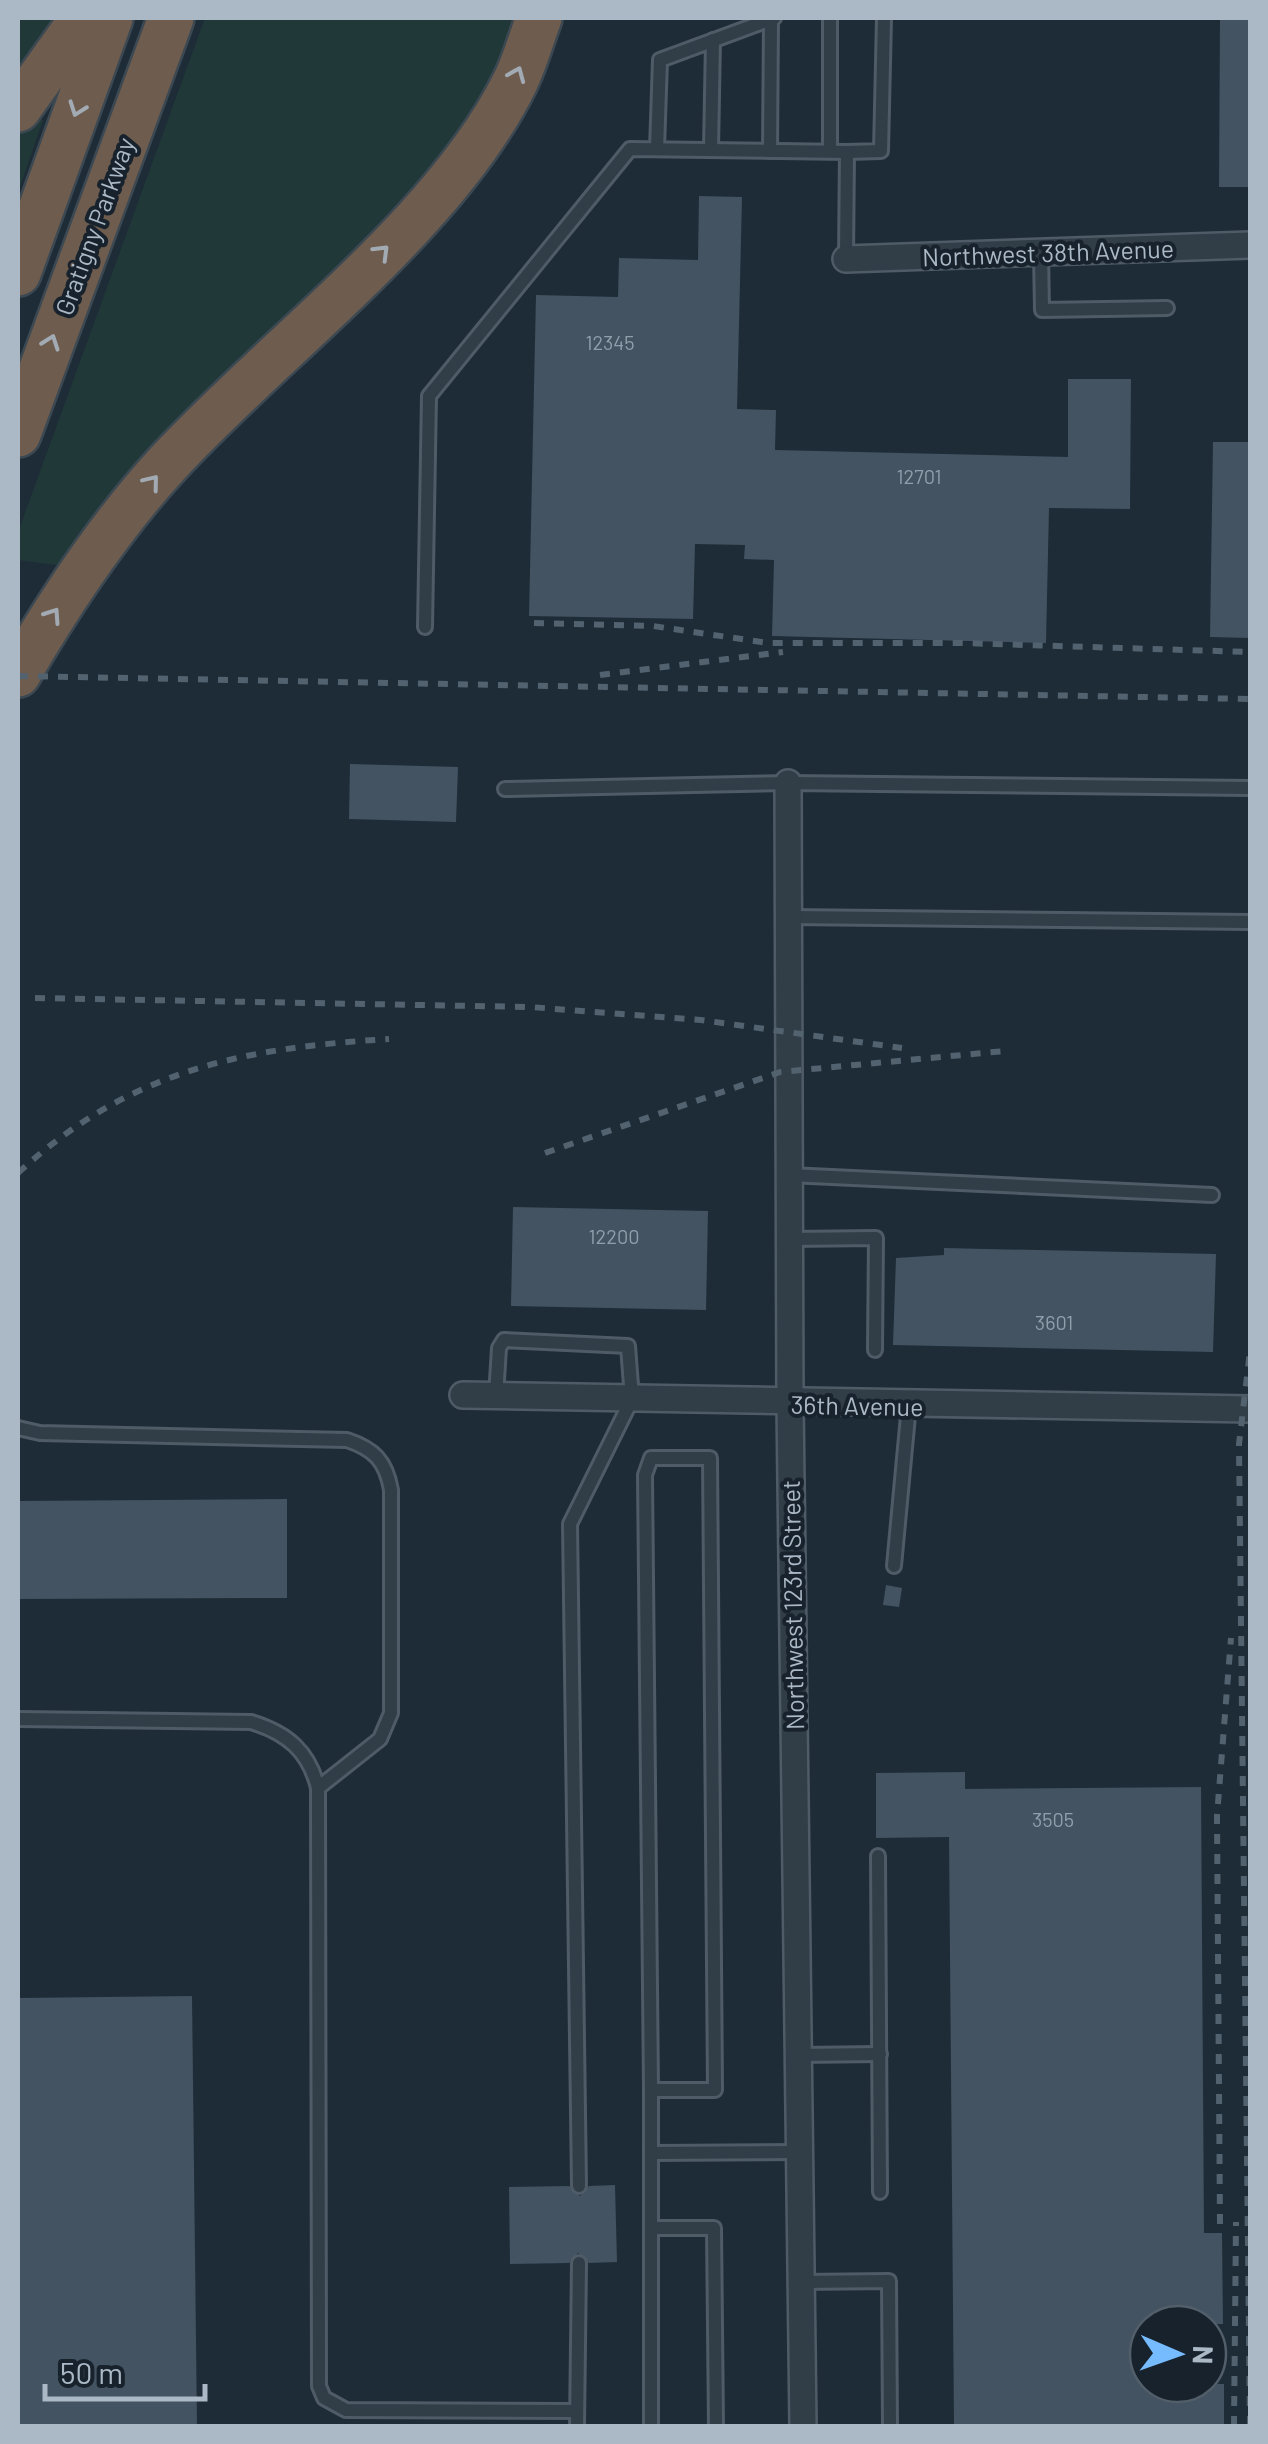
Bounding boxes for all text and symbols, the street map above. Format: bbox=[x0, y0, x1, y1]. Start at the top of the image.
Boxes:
one-way arrow bbox=[505, 66, 525, 84]
one-way arrow bbox=[68, 100, 89, 117]
street label: Gratigny Parkway bbox=[48, 133, 140, 319]
street label: Northwest 38th Avenue bbox=[922, 233, 1174, 271]
one-way arrow bbox=[370, 246, 388, 264]
house number: 12345 bbox=[585, 330, 635, 354]
one-way arrow bbox=[39, 334, 59, 352]
house number: 12701 bbox=[897, 464, 941, 488]
one-way arrow bbox=[140, 476, 158, 494]
one-way arrow bbox=[41, 608, 59, 627]
house number: 12200 bbox=[588, 1224, 640, 1248]
house number: 3601 bbox=[1035, 1310, 1073, 1334]
street label: 36th Avenue bbox=[790, 1389, 924, 1421]
street label: Northwest 123rd Street bbox=[775, 1480, 809, 1730]
house number: 3505 bbox=[1032, 1807, 1074, 1831]
north arrow bbox=[1128, 2304, 1228, 2404]
scale bar bbox=[45, 2339, 205, 2401]
text: N bbox=[1187, 2345, 1221, 2365]
text: 50 m bbox=[60, 2354, 123, 2390]

